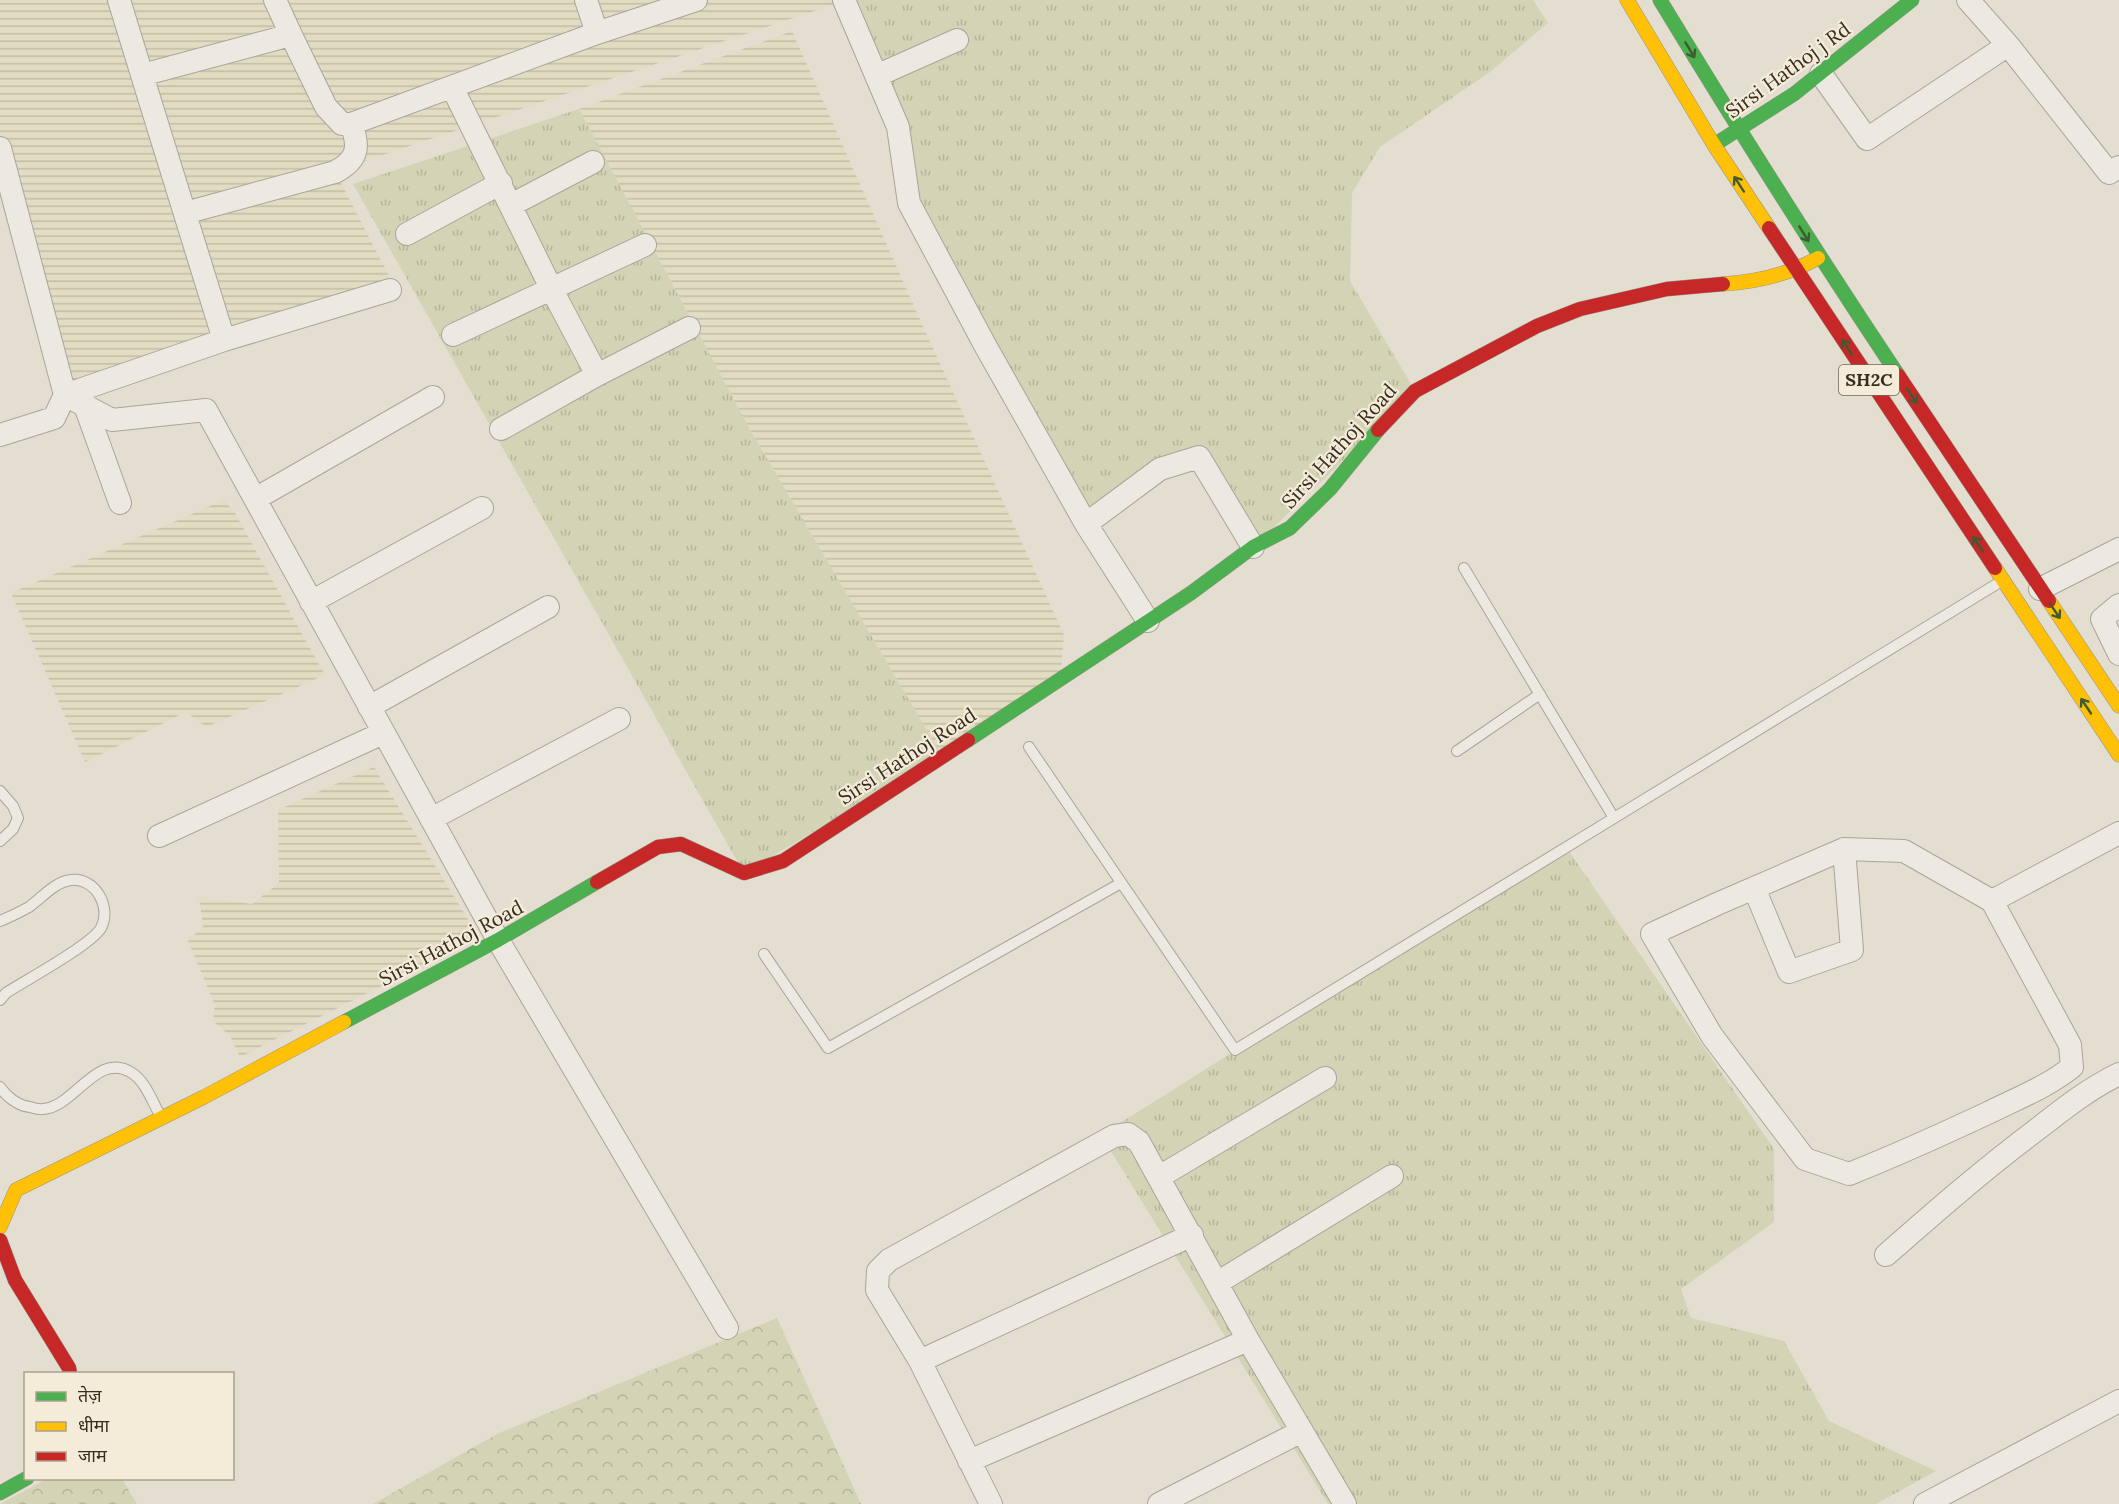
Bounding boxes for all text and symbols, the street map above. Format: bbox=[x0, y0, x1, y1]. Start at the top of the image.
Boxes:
street label: Sirsi Hathoj j Rd bbox=[1720, 16, 1855, 123]
one-way arrow bbox=[1684, 41, 1696, 58]
one-way arrow bbox=[1733, 176, 1745, 193]
one-way arrow bbox=[1798, 225, 1810, 242]
one-way arrow bbox=[1841, 339, 1853, 356]
road number: SH2C bbox=[1839, 365, 1899, 395]
street label: Sirsi Hathoj Road bbox=[1276, 378, 1401, 513]
one-way arrow bbox=[1906, 387, 1918, 404]
one-way arrow bbox=[1972, 537, 1984, 553]
one-way arrow bbox=[2049, 602, 2061, 618]
one-way arrow bbox=[2080, 698, 2093, 715]
street label: Sirsi Hathoj Road bbox=[833, 702, 980, 810]
street label: Sirsi Hathoj Road bbox=[374, 894, 527, 991]
legend bbox=[24, 1372, 234, 1480]
text: तेज़ bbox=[78, 1384, 102, 1407]
text: धीमा bbox=[78, 1414, 109, 1437]
text: जाम bbox=[78, 1444, 108, 1467]

